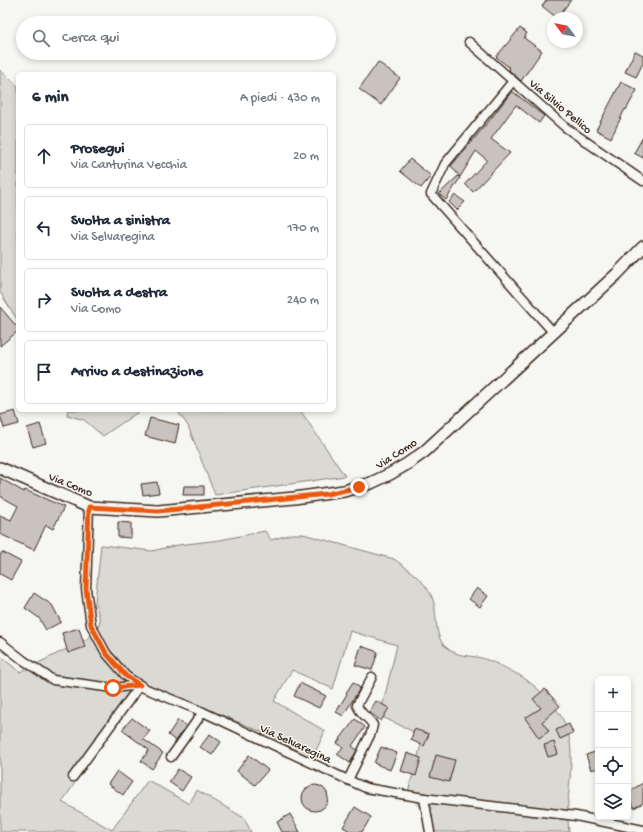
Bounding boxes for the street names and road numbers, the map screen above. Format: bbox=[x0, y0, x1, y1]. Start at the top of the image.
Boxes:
street label: Via Silvio Pellico bbox=[525, 77, 594, 138]
street label: Via Como bbox=[373, 436, 420, 474]
street label: Via Como bbox=[45, 470, 94, 501]
street label: Via Selvaregina bbox=[256, 722, 333, 768]

